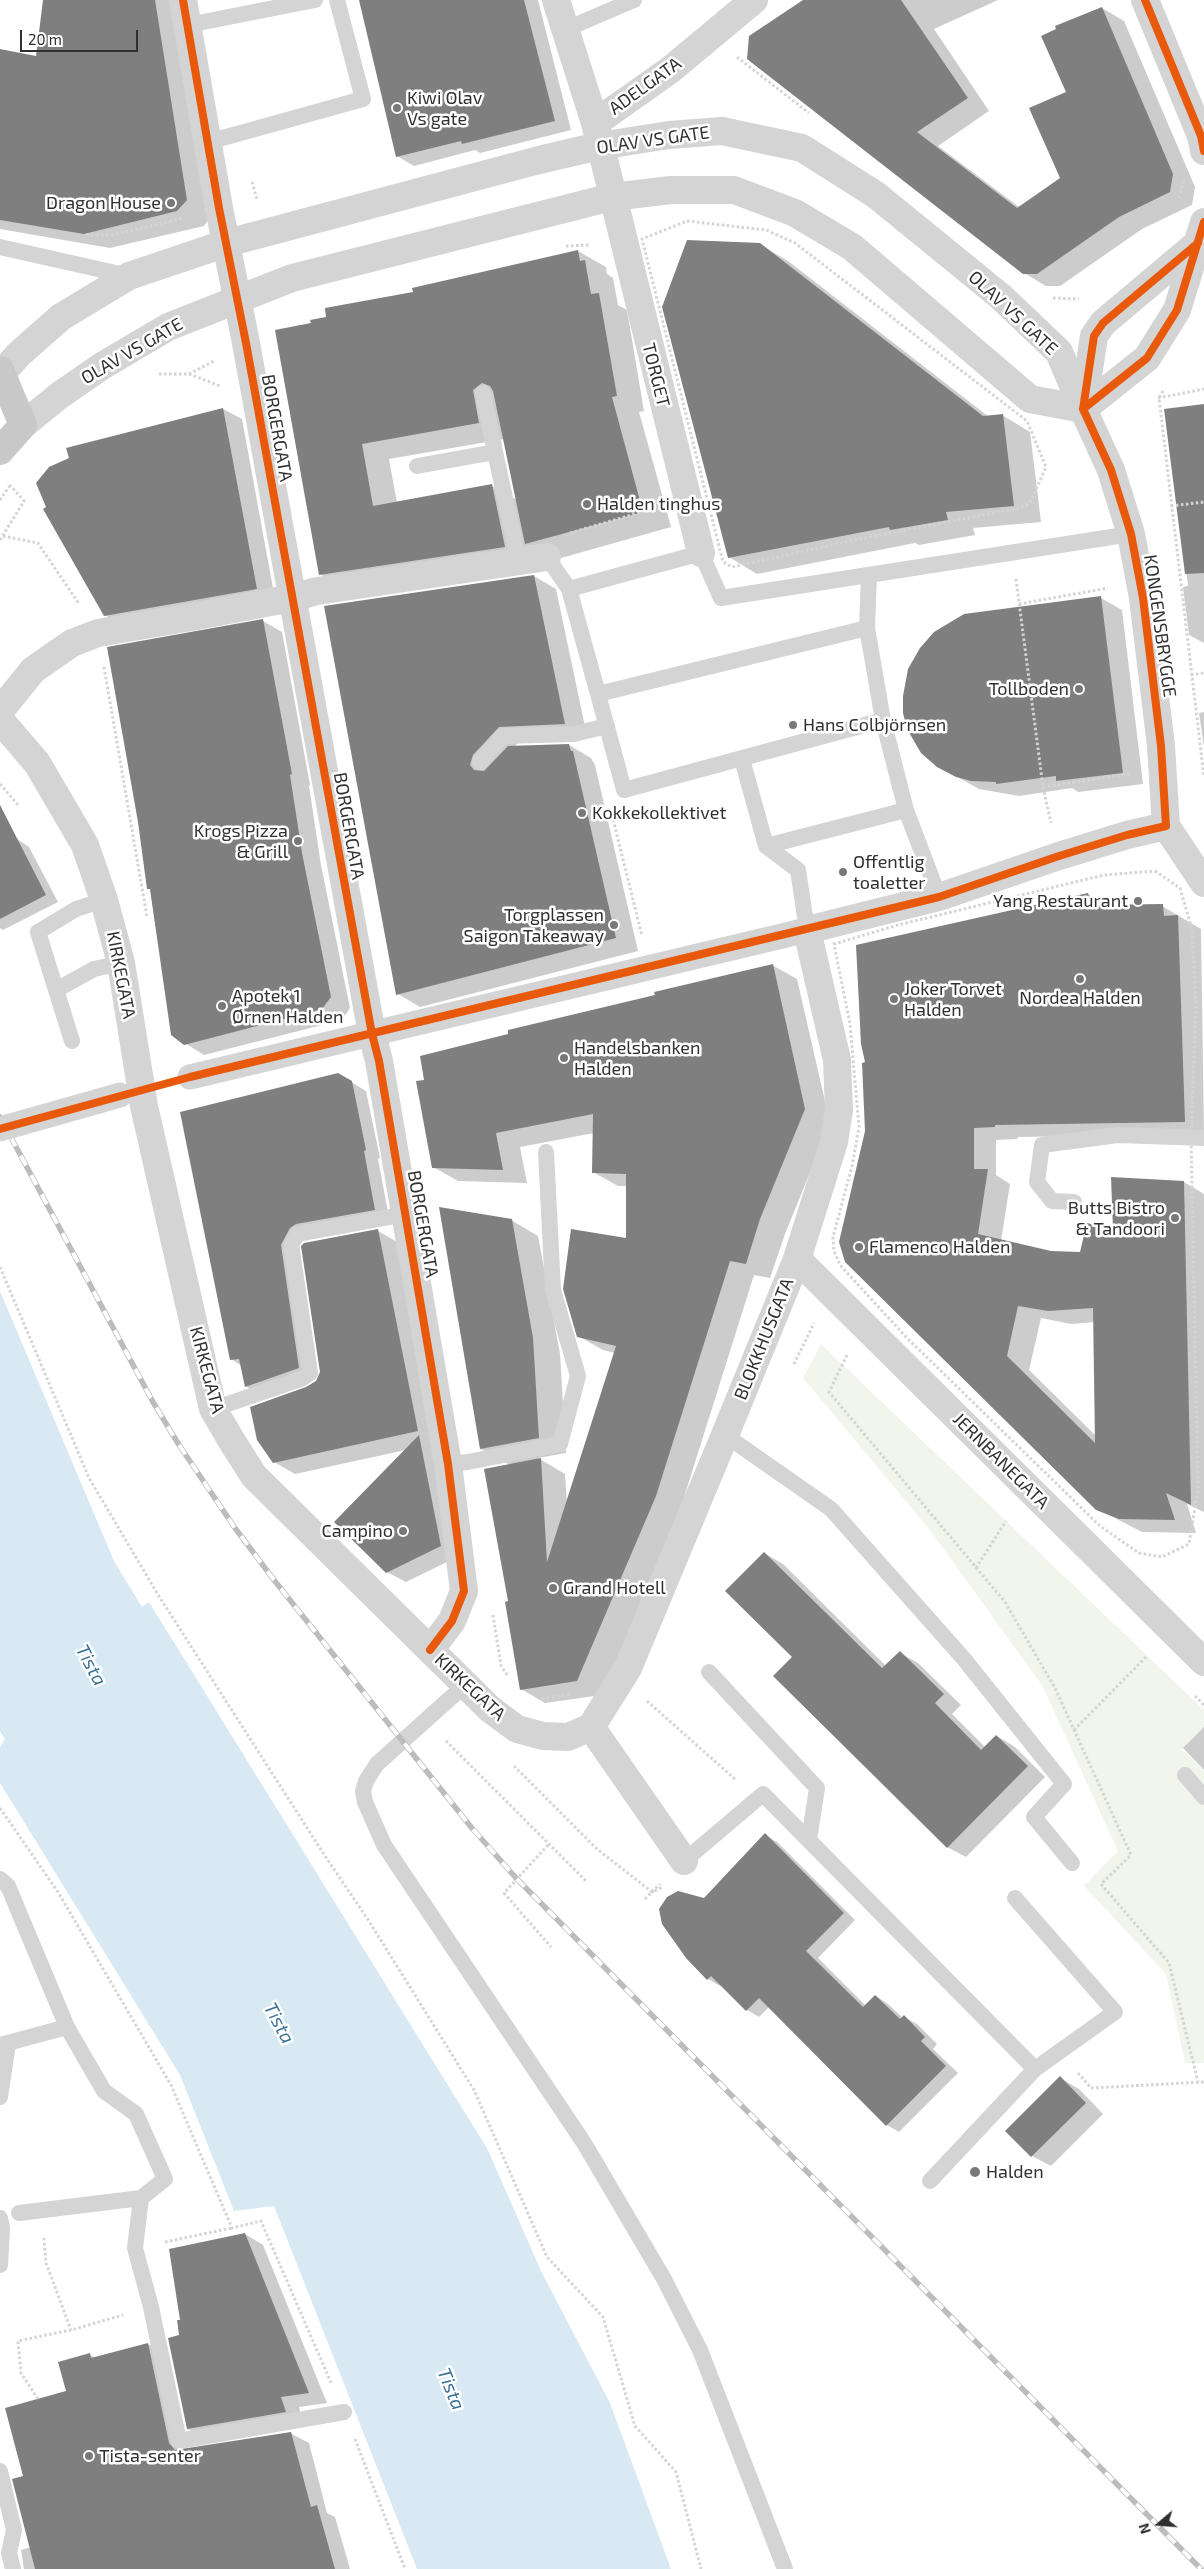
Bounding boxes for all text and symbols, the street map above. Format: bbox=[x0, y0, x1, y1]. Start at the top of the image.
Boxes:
scale bar bbox=[22, 20, 140, 52]
text: 20 m bbox=[28, 30, 62, 48]
street label: ADELGATA bbox=[605, 53, 685, 119]
place label: Kiwi Olav Vs gate bbox=[407, 87, 482, 130]
marker: Kiwi Olav Vs gate bbox=[391, 102, 403, 114]
street label: OLAV VS GATE bbox=[595, 121, 711, 159]
place label: Dragon House bbox=[46, 192, 161, 214]
marker: Dragon House bbox=[165, 197, 177, 209]
street label: OLAV VS GATE bbox=[964, 266, 1062, 360]
street label: OLAV VS GATE bbox=[77, 313, 187, 389]
street label: TORGET bbox=[638, 341, 674, 409]
street label: BORGERGATA bbox=[257, 373, 297, 483]
place label: Halden tinghus bbox=[597, 493, 720, 515]
marker: Halden tinghus bbox=[581, 498, 593, 510]
street label: KONGENSBRYGGE bbox=[1139, 553, 1181, 699]
place label: Tollboden bbox=[989, 678, 1069, 700]
marker: Tollboden bbox=[1073, 683, 1085, 695]
place label: Hans Colbjörnsen bbox=[803, 714, 946, 736]
marker: Hans Colbjörnsen bbox=[787, 719, 799, 731]
street label: BORGERGATA bbox=[329, 771, 369, 881]
place label: Kokkekollektivet bbox=[592, 802, 726, 824]
marker: Kokkekollektivet bbox=[576, 807, 588, 819]
place label: Krogs Pizza & Grill bbox=[194, 820, 288, 862]
marker: Krogs Pizza & Grill bbox=[292, 835, 304, 847]
place label: Offentlig toaletter bbox=[853, 851, 926, 894]
marker: Offentlig toaletter bbox=[837, 866, 849, 878]
place label: Yang Restaurant bbox=[993, 890, 1128, 912]
marker: Yang Restaurant bbox=[1132, 895, 1144, 907]
place label: Torgplassen Saigon Takeaway bbox=[464, 904, 604, 946]
marker: Torgplassen Saigon Takeaway bbox=[608, 919, 620, 931]
street label: KIRKEGATA bbox=[102, 929, 140, 1021]
marker: Nordea Halden bbox=[1074, 973, 1086, 985]
place label: Joker Torvet Halden bbox=[904, 978, 1002, 1021]
place label: Apotek 1 Ørnen Halden bbox=[232, 985, 343, 1028]
place label: Nordea Halden bbox=[1019, 987, 1141, 1009]
marker: Joker Torvet Halden bbox=[888, 993, 900, 1005]
marker: Apotek 1 Ørnen Halden bbox=[216, 1000, 228, 1012]
place label: Handelsbanken Halden bbox=[574, 1037, 700, 1080]
marker: Handelsbanken Halden bbox=[558, 1052, 570, 1064]
street label: BORGERGATA bbox=[403, 1169, 443, 1279]
place label: Butts Bistro & Tandoori bbox=[1068, 1197, 1165, 1240]
marker: Butts Bistro & Tandoori bbox=[1169, 1212, 1181, 1224]
place label: Flamenco Halden bbox=[869, 1236, 1010, 1258]
marker: Flamenco Halden bbox=[853, 1241, 865, 1253]
street label: BLOKKHUSGATA bbox=[730, 1275, 798, 1403]
street label: KIRKEGATA bbox=[185, 1324, 229, 1416]
street label: JERNBANEGATA bbox=[948, 1408, 1054, 1514]
place label: Campino bbox=[322, 1520, 393, 1542]
marker: Campino bbox=[397, 1525, 409, 1537]
place label: Grand Hotell bbox=[563, 1577, 666, 1599]
marker: Grand Hotell bbox=[547, 1582, 559, 1594]
water label: Tista bbox=[71, 1641, 111, 1689]
street label: KIRKEGATA bbox=[430, 1649, 510, 1725]
water label: Tista bbox=[259, 1999, 299, 2047]
place label: Halden bbox=[986, 2161, 1044, 2183]
marker: Halden bbox=[968, 2165, 982, 2179]
water label: Tista bbox=[432, 2365, 470, 2413]
place label: Tista-senter bbox=[99, 2445, 201, 2467]
marker: Tista-senter bbox=[83, 2450, 95, 2462]
north arrow bbox=[1134, 2499, 1184, 2549]
text: N bbox=[1135, 2521, 1154, 2536]

